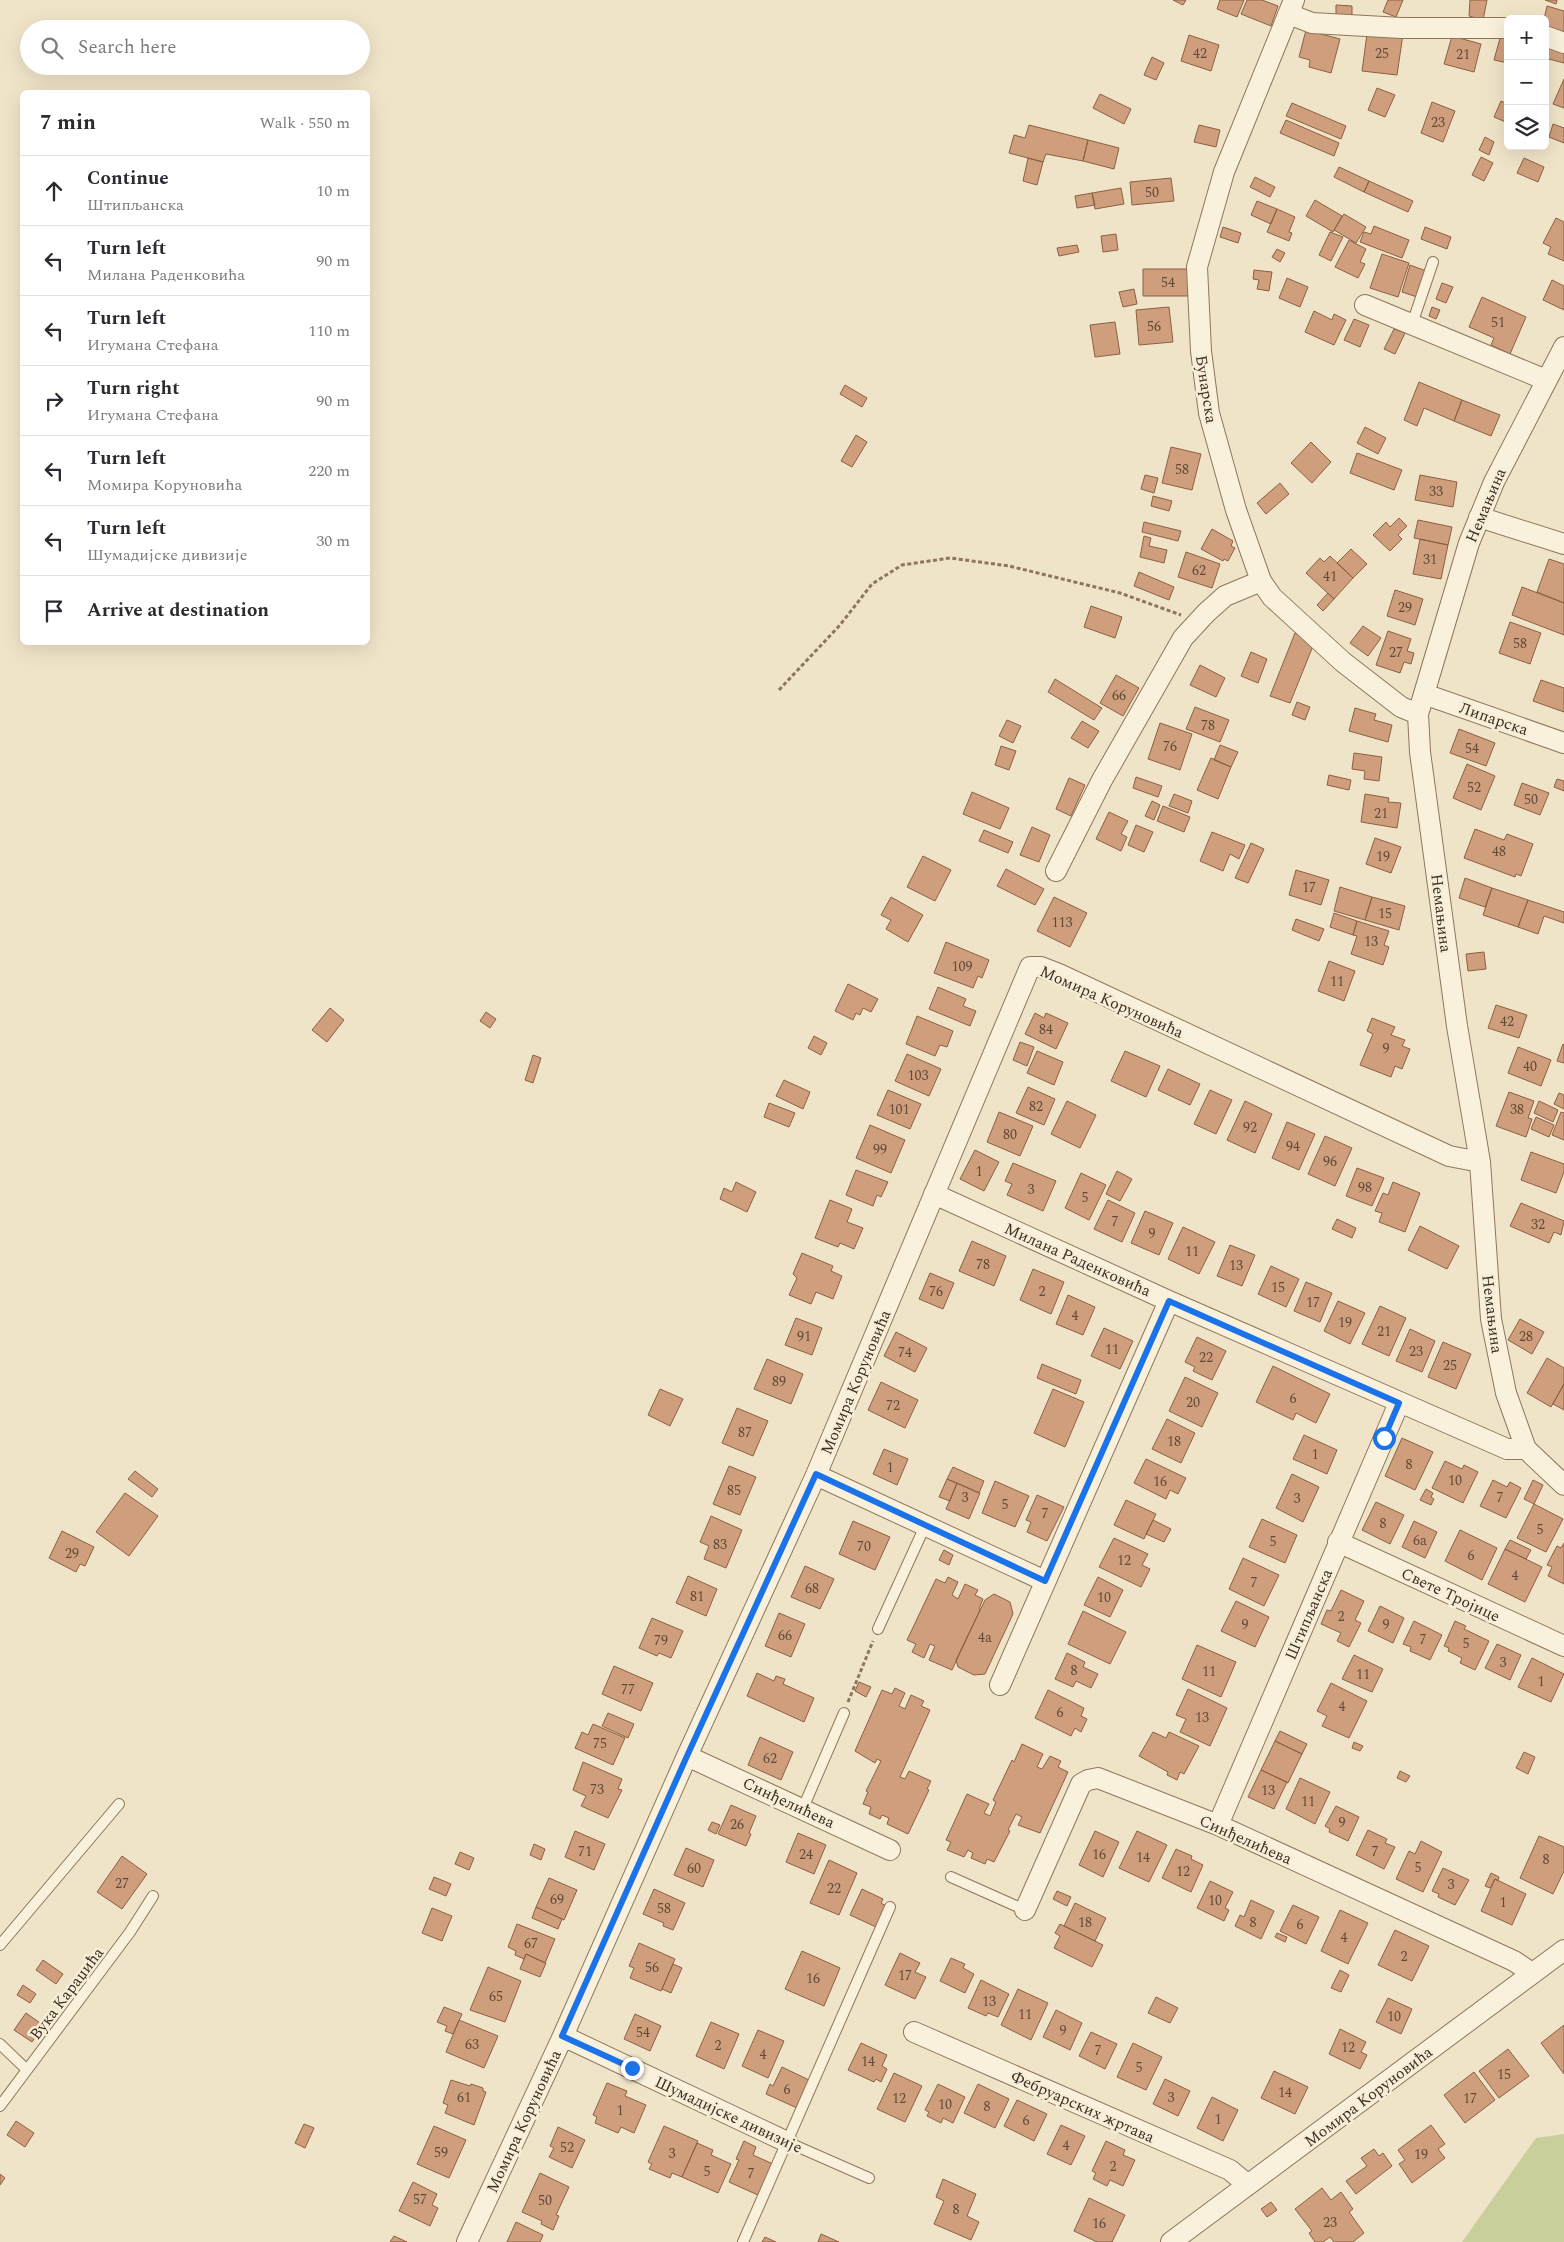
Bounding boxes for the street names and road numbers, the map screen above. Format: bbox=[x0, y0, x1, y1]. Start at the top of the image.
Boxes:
street label: Бунарска bbox=[1189, 353, 1223, 425]
street label: Немањина bbox=[1459, 464, 1512, 546]
street label: Липарска bbox=[1456, 696, 1532, 742]
street label: Немањина bbox=[1424, 872, 1458, 954]
street label: Момира Коруновића bbox=[1036, 959, 1188, 1045]
street label: Милана Раденковића bbox=[1000, 1217, 1155, 1303]
street label: Немањина bbox=[1475, 1273, 1509, 1355]
street label: Момира Коруновића bbox=[815, 1306, 897, 1459]
street label: Свете Тројице bbox=[1397, 1561, 1504, 1628]
street label: Штипљанска bbox=[1279, 1565, 1339, 1664]
street label: Синђелићева bbox=[738, 1771, 839, 1835]
street label: Синђелићева bbox=[1195, 1809, 1296, 1871]
street label: Вука Караџића bbox=[24, 1942, 110, 2045]
street label: Момира Коруновића bbox=[1299, 2040, 1438, 2153]
street label: Момира Коруновића bbox=[480, 2046, 568, 2197]
street label: Фебруарских жртава bbox=[1007, 2064, 1159, 2150]
street label: Шумадијске дивизије bbox=[651, 2070, 806, 2160]

